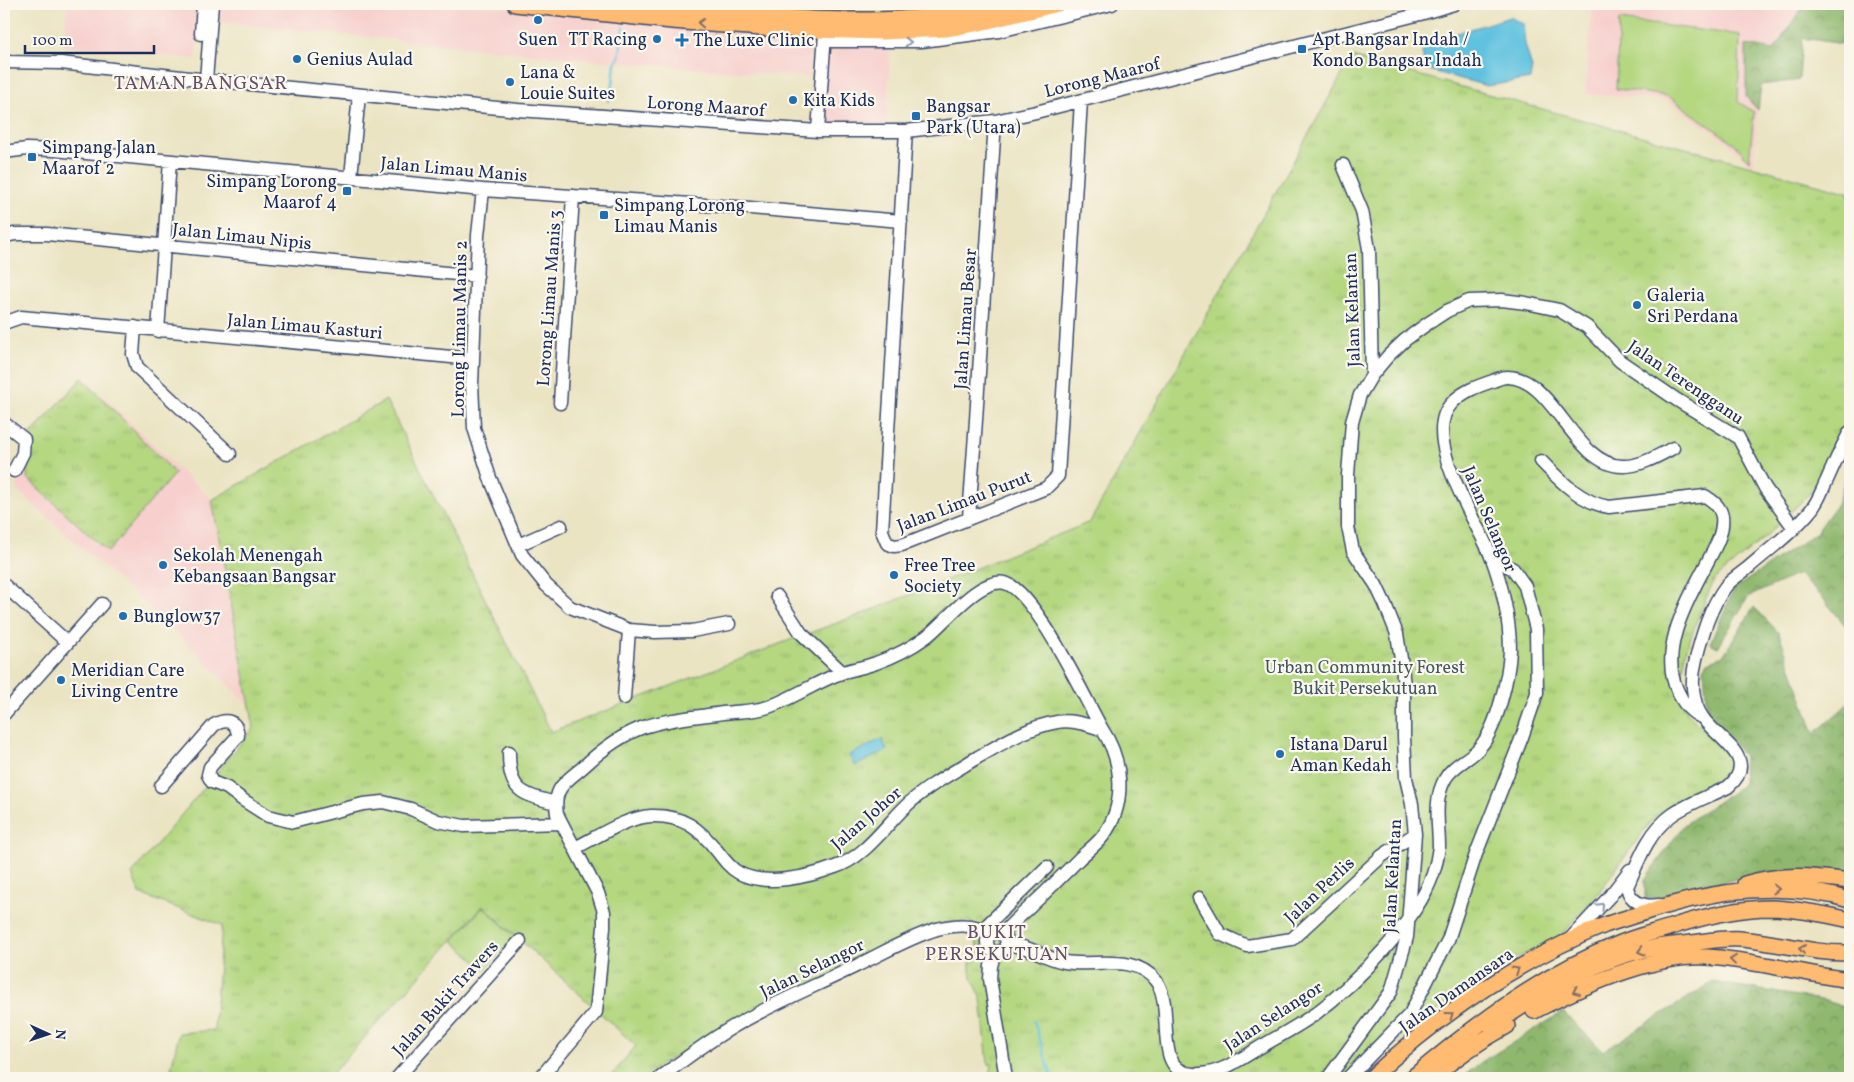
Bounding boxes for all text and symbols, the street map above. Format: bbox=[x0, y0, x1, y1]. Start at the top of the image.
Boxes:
marker: Suen bbox=[532, 14, 544, 26]
one-way arrow bbox=[696, 17, 704, 28]
scale bar bbox=[25, 22, 154, 54]
place label: Suen bbox=[518, 28, 558, 53]
place label: TT Racing bbox=[568, 28, 647, 53]
place label: Apt Bangsar Indah / Kondo Bangsar Indah bbox=[1312, 28, 1482, 74]
place label: The Luxe Clinic bbox=[693, 29, 814, 54]
text: 100 m bbox=[32, 31, 72, 52]
marker: TT Racing bbox=[651, 33, 663, 45]
marker: The Luxe Clinic bbox=[675, 33, 689, 47]
one-way arrow bbox=[905, 36, 913, 47]
marker: Apt Bangsar Indah / Kondo Bangsar Indah bbox=[1296, 43, 1308, 55]
place label: Genius Aulad bbox=[307, 48, 413, 73]
street label: Lorong Maarof bbox=[1042, 52, 1165, 105]
marker: Genius Aulad bbox=[291, 53, 303, 65]
place label: Lana & Louie Suites bbox=[520, 61, 615, 107]
district label: TAMAN BANGSAR bbox=[114, 71, 288, 97]
marker: Lana & Louie Suites bbox=[504, 76, 516, 88]
place label: Kita Kids bbox=[803, 89, 875, 114]
street label: Lorong Maarof bbox=[646, 91, 768, 124]
marker: Kita Kids bbox=[787, 94, 799, 106]
place label: Bangsar Park (Utara) bbox=[926, 95, 1021, 141]
marker: Bangsar Park (Utara) bbox=[910, 110, 922, 122]
place label: Simpang Jalan Maarof 2 bbox=[42, 136, 156, 182]
marker: Simpang Jalan Maarof 2 bbox=[26, 151, 38, 163]
street label: Jalan Limau Manis bbox=[379, 152, 528, 189]
place label: Simpang Lorong Maarof 4 bbox=[206, 170, 337, 216]
marker: Simpang Lorong Maarof 4 bbox=[341, 185, 353, 197]
place label: Simpang Lorong Limau Manis bbox=[614, 194, 745, 240]
street label: Lorong Limau Manis 3 bbox=[532, 209, 569, 387]
marker: Simpang Lorong Limau Manis bbox=[598, 209, 610, 221]
street label: Jalan Limau Nipis bbox=[171, 218, 313, 257]
street label: Lorong Limau Manis 2 bbox=[446, 240, 475, 418]
street label: Jalan Limau Besar bbox=[949, 247, 984, 391]
street label: Jalan Kelantan bbox=[1339, 252, 1368, 368]
place label: Galeria Sri Perdana bbox=[1647, 284, 1739, 330]
marker: Galeria Sri Perdana bbox=[1631, 299, 1643, 311]
street label: Jalan Limau Kasturi bbox=[226, 308, 384, 347]
street label: Jalan Terengganu bbox=[1622, 335, 1748, 432]
street label: Jalan Selangor bbox=[1455, 462, 1522, 577]
street label: Jalan Limau Purut bbox=[894, 465, 1035, 540]
place label: Sekolah Menengah Kebangsaan Bangsar bbox=[173, 544, 337, 590]
place label: Free Tree Society bbox=[904, 554, 976, 600]
marker: Sekolah Menengah Kebangsaan Bangsar bbox=[157, 559, 169, 571]
marker: Free Tree Society bbox=[888, 569, 900, 581]
place label: Bunglow37 bbox=[133, 605, 221, 630]
marker: Bunglow37 bbox=[117, 610, 129, 622]
park label: Urban Community Forest Bukit Persekutuan bbox=[1265, 656, 1465, 702]
place label: Meridian Care Living Centre bbox=[71, 659, 185, 705]
marker: Meridian Care Living Centre bbox=[55, 674, 67, 686]
place label: Istana Darul Aman Kedah bbox=[1290, 733, 1392, 779]
marker: Istana Darul Aman Kedah bbox=[1274, 748, 1286, 760]
street label: Jalan Johor bbox=[826, 781, 908, 857]
street label: Jalan Kelantan bbox=[1378, 818, 1409, 934]
street label: Jalan Perlis bbox=[1279, 852, 1361, 930]
one-way arrow bbox=[1772, 884, 1780, 895]
one-way arrow bbox=[1595, 903, 1604, 912]
district label: BUKIT PERSEKUTUAN bbox=[925, 920, 1069, 968]
street label: Jalan Selangor bbox=[756, 933, 870, 1005]
street label: Jalan Bukit Travers bbox=[387, 935, 505, 1063]
street label: Jalan Damansara bbox=[1395, 942, 1519, 1040]
one-way arrow bbox=[1797, 944, 1805, 955]
one-way arrow bbox=[1637, 945, 1645, 956]
one-way arrow bbox=[1729, 955, 1737, 966]
one-way arrow bbox=[1510, 966, 1519, 976]
street label: Jalan Selangor bbox=[1219, 976, 1329, 1059]
one-way arrow bbox=[1572, 984, 1581, 995]
north arrow bbox=[22, 1010, 72, 1060]
one-way arrow bbox=[1444, 1012, 1453, 1020]
text: N bbox=[50, 1029, 69, 1040]

